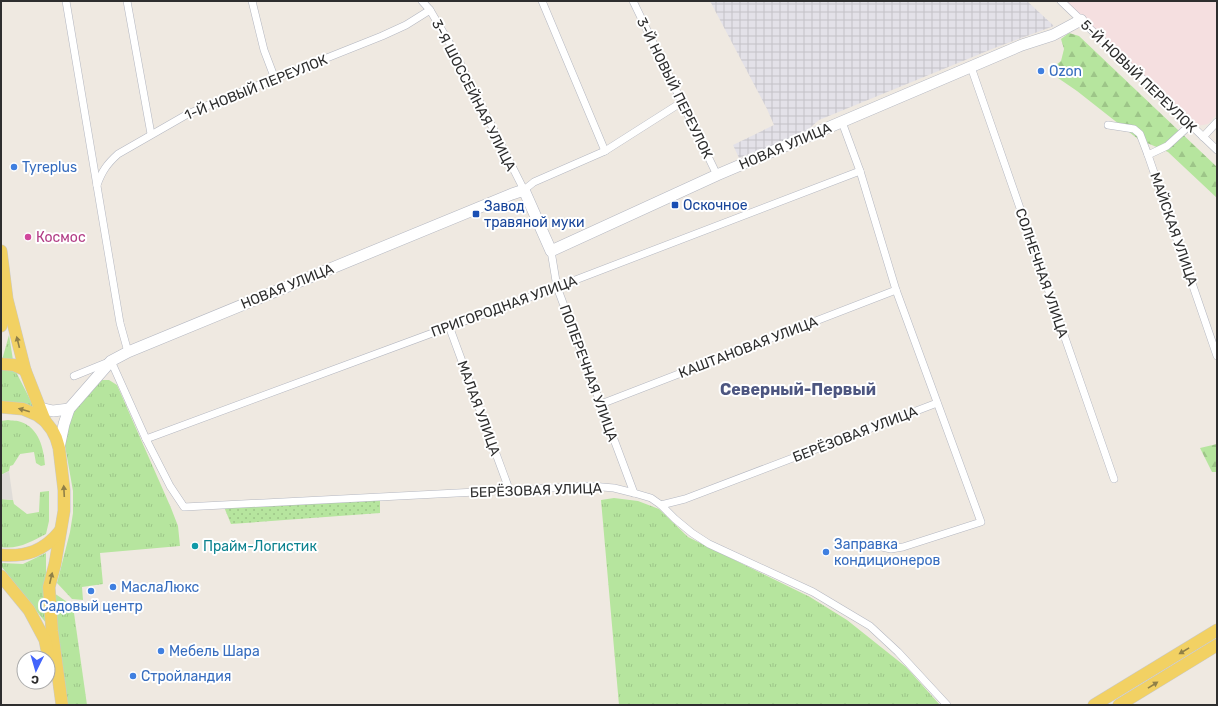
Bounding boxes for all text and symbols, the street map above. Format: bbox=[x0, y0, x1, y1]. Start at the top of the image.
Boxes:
street label: 3-Й НОВЫЙ ПЕРЕУЛОК bbox=[633, 14, 717, 162]
street label: 3-Я ШОССЕЙНАЯ УЛИЦА bbox=[428, 16, 520, 174]
street label: 5-Й НОВЫЙ ПЕРЕУЛОК bbox=[1077, 16, 1201, 136]
street label: 1-Й НОВЫЙ ПЕРЕУЛОК bbox=[182, 50, 330, 124]
place label: Ozon bbox=[1049, 63, 1082, 80]
marker: Ozon bbox=[1036, 66, 1046, 76]
street label: НОВАЯ УЛИЦА bbox=[736, 119, 834, 174]
place label: Tyreplus bbox=[22, 159, 77, 176]
marker: Tyreplus bbox=[9, 162, 19, 172]
street label: МАЙСКАЯ УЛИЦА bbox=[1146, 170, 1202, 289]
place label: Оскочное bbox=[683, 197, 748, 214]
place label: Завод травяной муки bbox=[484, 198, 585, 231]
marker: Оскочное bbox=[670, 200, 680, 210]
street label: СОЛНЕЧНАЯ УЛИЦА bbox=[1011, 206, 1072, 341]
marker: Завод травяной муки bbox=[471, 209, 481, 219]
place label: Космос bbox=[36, 229, 86, 246]
marker: Космос bbox=[23, 232, 33, 242]
street label: НОВАЯ УЛИЦА bbox=[238, 260, 337, 313]
street label: ПРИГОРОДНАЯ УЛИЦА bbox=[429, 272, 580, 341]
street label: ПОПЕРЕЧНАЯ УЛИЦА bbox=[556, 302, 621, 444]
street label: КАШТАНОВАЯ УЛИЦА bbox=[676, 313, 821, 382]
one-way arrow bbox=[15, 336, 21, 348]
street label: МАЛАЯ УЛИЦА bbox=[453, 358, 504, 459]
district label: Северный-Первый bbox=[720, 380, 876, 399]
street label: БЕРЁЗОВАЯ УЛИЦА bbox=[790, 402, 921, 466]
one-way arrow bbox=[18, 407, 30, 413]
street label: БЕРЁЗОВАЯ УЛИЦА bbox=[470, 479, 603, 501]
one-way arrow bbox=[60, 485, 67, 497]
place label: Заправка кондиционеров bbox=[834, 536, 941, 569]
place label: Прайм-Логистик bbox=[203, 538, 317, 555]
marker: Прайм-Логистик bbox=[190, 541, 200, 551]
marker: Заправка кондиционеров bbox=[821, 547, 831, 557]
one-way arrow bbox=[49, 572, 55, 585]
place label: МаслаЛюкс bbox=[121, 579, 200, 596]
marker: МаслаЛюкс bbox=[108, 582, 118, 592]
marker: Садовый центр bbox=[86, 586, 96, 596]
place label: Садовый центр bbox=[39, 598, 143, 615]
place label: Мебель Шара bbox=[169, 643, 260, 660]
marker: Мебель Шара bbox=[156, 646, 166, 656]
one-way arrow bbox=[1178, 647, 1190, 654]
north arrow bbox=[16, 650, 56, 690]
place label: Стройландия bbox=[141, 668, 231, 685]
marker: Стройландия bbox=[128, 671, 138, 681]
text: С bbox=[30, 673, 40, 686]
one-way arrow bbox=[1147, 681, 1159, 688]

